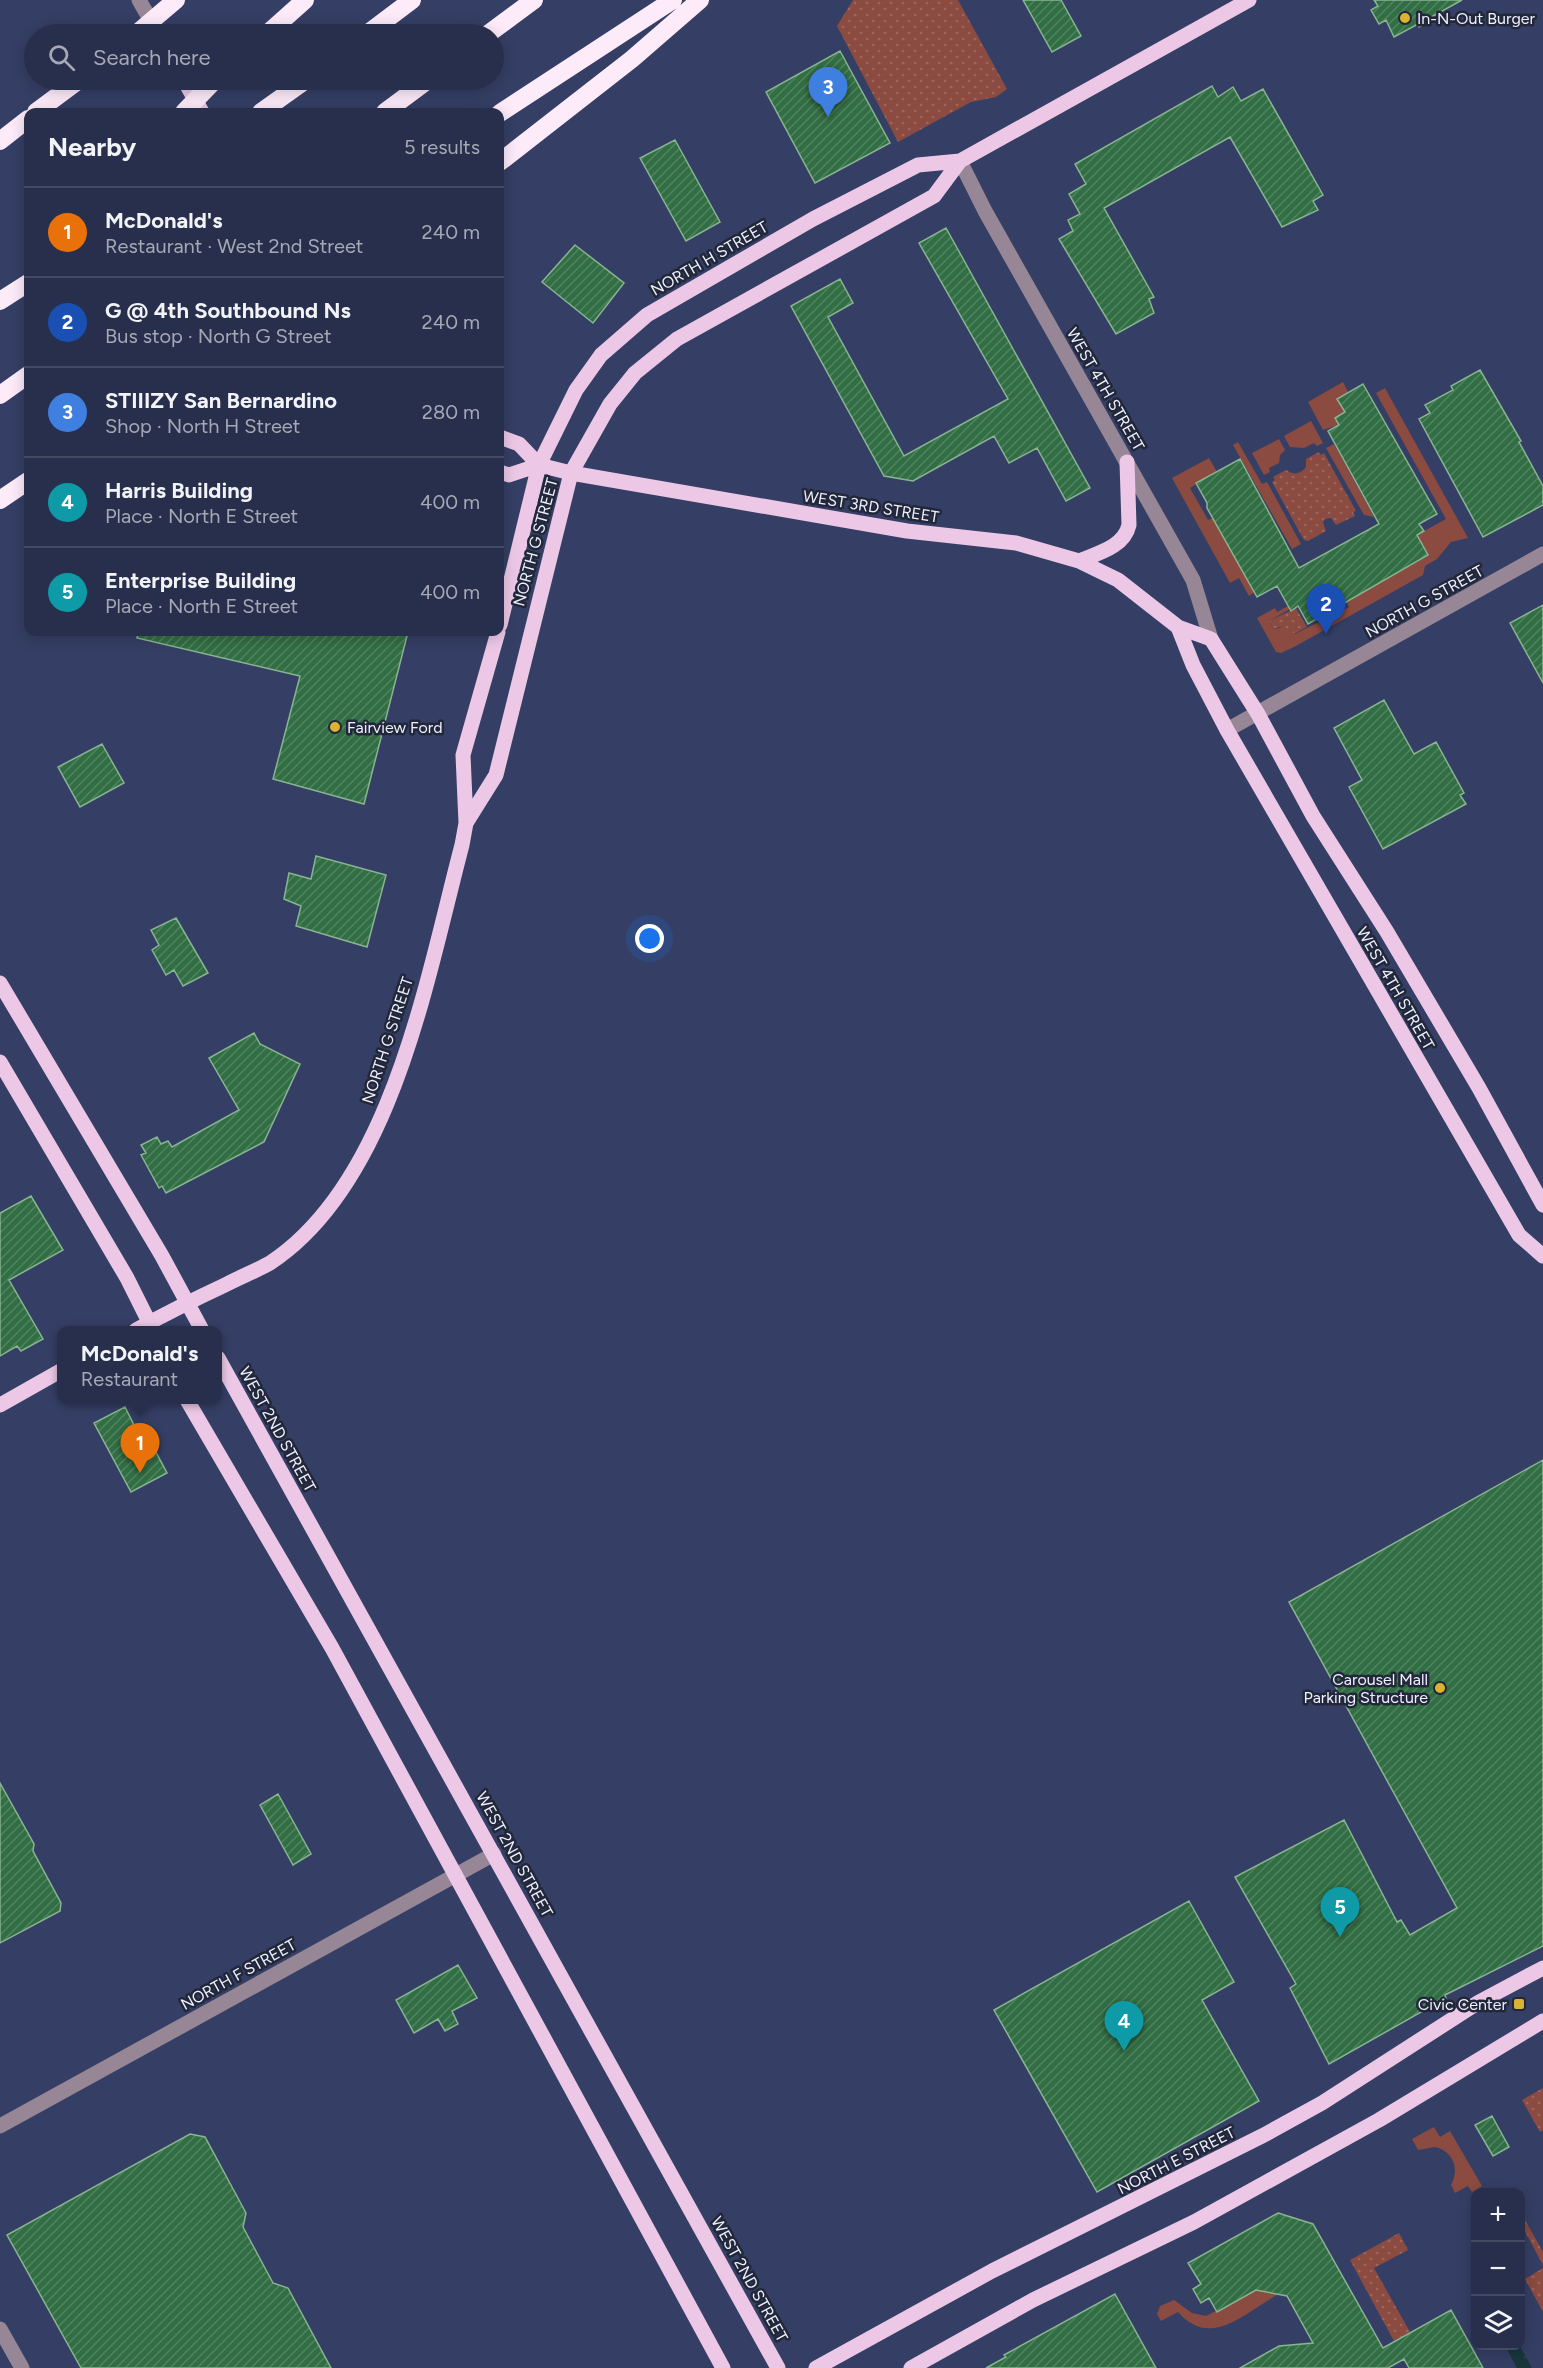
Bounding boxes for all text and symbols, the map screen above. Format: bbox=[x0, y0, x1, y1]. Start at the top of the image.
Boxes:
place label: In-N-Out Burger bbox=[1417, 9, 1536, 28]
marker: In-N-Out Burger bbox=[1398, 11, 1412, 25]
search box bbox=[24, 24, 504, 90]
icon: search bbox=[45, 41, 78, 74]
text: Search here bbox=[93, 44, 211, 71]
pin: 3 bbox=[808, 68, 848, 117]
text: Nearby bbox=[48, 131, 136, 163]
text: 5 results bbox=[404, 135, 480, 159]
text: McDonald's bbox=[105, 207, 222, 234]
street label: NORTH H STREET bbox=[647, 217, 771, 300]
text: 1 bbox=[63, 220, 72, 244]
text: 240 m bbox=[422, 220, 480, 244]
text: Restaurant · West 2nd Street bbox=[105, 234, 363, 258]
text: G @ 4th Southbound Ns bbox=[105, 297, 351, 324]
text: 2 bbox=[62, 310, 73, 334]
text: 240 m bbox=[422, 310, 480, 334]
text: Bus stop · North G Street bbox=[105, 324, 332, 348]
street label: WEST 4TH STREET bbox=[1063, 324, 1149, 454]
text: STIIIZY San Bernardino bbox=[105, 387, 337, 414]
text: 3 bbox=[62, 400, 73, 424]
text: 280 m bbox=[422, 400, 480, 424]
text: Shop · North H Street bbox=[105, 414, 300, 438]
street label: NORTH G STREET bbox=[509, 476, 562, 608]
text: Harris Building bbox=[105, 477, 253, 504]
street label: WEST 3RD STREET bbox=[801, 486, 941, 527]
text: 4 bbox=[61, 490, 74, 514]
text: 400 m bbox=[420, 490, 480, 514]
text: Place · North E Street bbox=[105, 504, 298, 528]
street label: NORTH G STREET bbox=[1362, 561, 1487, 642]
text: Enterprise Building bbox=[105, 567, 296, 594]
text: 5 bbox=[62, 580, 73, 604]
text: 400 m bbox=[420, 580, 480, 604]
pin: 2 bbox=[1306, 584, 1346, 634]
text: Place · North E Street bbox=[105, 594, 298, 618]
place label: Fairview Ford bbox=[347, 718, 443, 737]
marker: Fairview Ford bbox=[328, 720, 342, 734]
street label: WEST 4TH STREET bbox=[1353, 923, 1439, 1053]
your location bbox=[635, 924, 664, 953]
street label: NORTH G STREET bbox=[358, 974, 417, 1106]
popup bbox=[57, 1326, 222, 1404]
text: McDonald's bbox=[81, 1340, 198, 1367]
street label: WEST 2ND STREET bbox=[235, 1363, 320, 1495]
text: Restaurant bbox=[81, 1367, 178, 1391]
pin: 1 bbox=[120, 1424, 160, 1473]
place label: Carousel Mall Parking Structure bbox=[1304, 1670, 1428, 1707]
marker: Carousel Mall Parking Structure bbox=[1433, 1681, 1447, 1695]
street label: WEST 2ND STREET bbox=[472, 1788, 557, 1920]
pin: 5 bbox=[1320, 1888, 1360, 1937]
street label: NORTH F STREET bbox=[177, 1935, 299, 2014]
place label: Civic Center bbox=[1418, 1995, 1508, 2014]
marker: Civic Center bbox=[1512, 1997, 1526, 2011]
pin: 4 bbox=[1104, 2002, 1144, 2051]
street label: NORTH E STREET bbox=[1114, 2123, 1238, 2198]
map controls bbox=[1471, 2188, 1525, 2350]
button: + bbox=[1471, 2188, 1525, 2242]
street label: WEST 2ND STREET bbox=[707, 2213, 792, 2345]
button: − bbox=[1471, 2242, 1525, 2296]
button: layers bbox=[1471, 2296, 1525, 2350]

